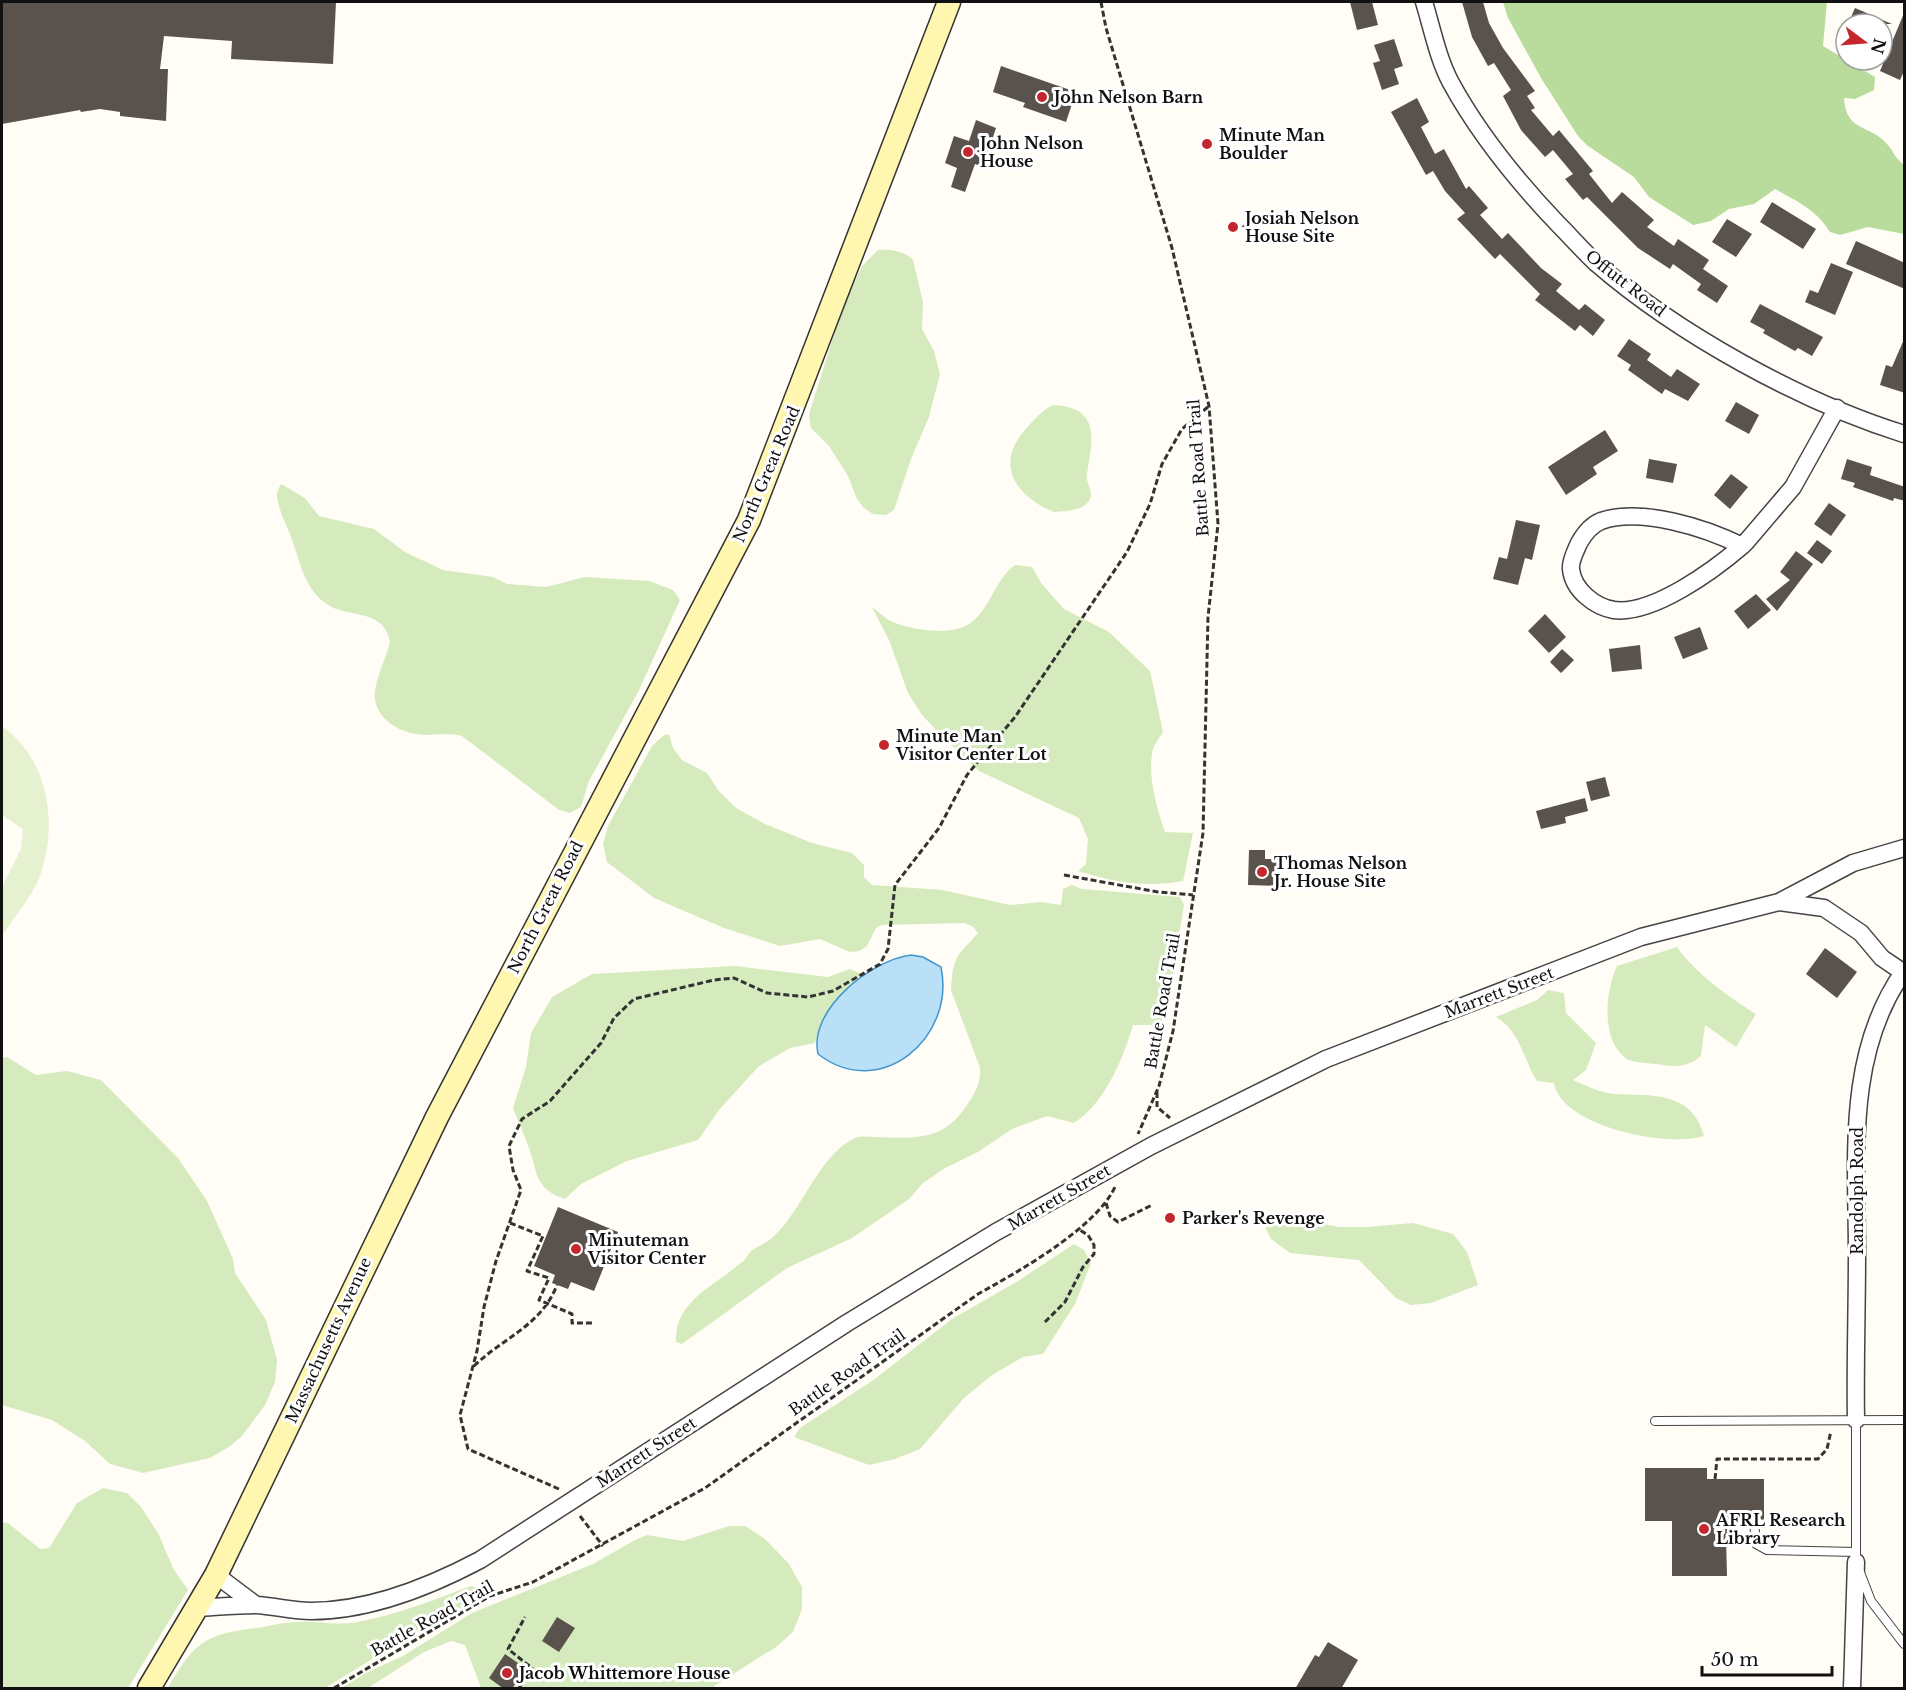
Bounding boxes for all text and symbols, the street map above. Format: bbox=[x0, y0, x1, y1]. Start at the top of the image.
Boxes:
north arrow bbox=[1834, 12, 1894, 72]
text: N bbox=[1867, 36, 1890, 56]
place label: John Nelson Barn bbox=[1051, 87, 1204, 107]
marker: John Nelson Barn bbox=[1035, 90, 1049, 104]
place label: Minute Man Boulder bbox=[1219, 125, 1325, 163]
place label: John Nelson House bbox=[977, 133, 1084, 171]
marker: Minute Man Boulder bbox=[1200, 137, 1214, 151]
marker: John Nelson House bbox=[961, 145, 975, 159]
place label: Josiah Nelson House Site bbox=[1242, 208, 1360, 246]
marker: Josiah Nelson House Site bbox=[1226, 220, 1240, 234]
street label: Offutt Road bbox=[1582, 245, 1670, 321]
street label: Battle Road Trail bbox=[1183, 399, 1213, 537]
street label: North Great Road bbox=[728, 403, 804, 545]
place label: Minute Man Visitor Center Lot bbox=[895, 726, 1047, 764]
marker: Minute Man Visitor Center Lot bbox=[877, 738, 891, 752]
street label: North Great Road bbox=[503, 837, 587, 977]
place label: Thomas Nelson Jr. House Site bbox=[1271, 853, 1407, 891]
marker: Thomas Nelson Jr. House Site bbox=[1255, 865, 1269, 879]
street label: Battle Road Trail bbox=[1140, 931, 1184, 1071]
street label: Marrett Street bbox=[1442, 962, 1556, 1022]
street label: Randolph Road bbox=[1847, 1127, 1867, 1255]
street label: Marrett Street bbox=[1004, 1159, 1114, 1235]
place label: Parker's Revenge bbox=[1182, 1208, 1325, 1228]
marker: Parker's Revenge bbox=[1163, 1211, 1177, 1225]
place label: Minuteman Visitor Center bbox=[587, 1230, 706, 1268]
marker: Minuteman Visitor Center bbox=[569, 1242, 583, 1256]
street label: Massachusetts Avenue bbox=[281, 1254, 375, 1426]
street label: Battle Road Trail bbox=[785, 1324, 909, 1420]
street label: Marrett Street bbox=[592, 1412, 700, 1492]
place label: AFRL Research Library bbox=[1715, 1510, 1846, 1548]
marker: AFRL Research Library bbox=[1697, 1522, 1711, 1536]
street label: Battle Road Trail bbox=[367, 1576, 497, 1660]
scale bar bbox=[1702, 1639, 1832, 1677]
text: 50 m bbox=[1711, 1649, 1759, 1671]
place label: Jacob Whittemore House bbox=[516, 1663, 730, 1683]
marker: Jacob Whittemore House bbox=[500, 1666, 514, 1680]

